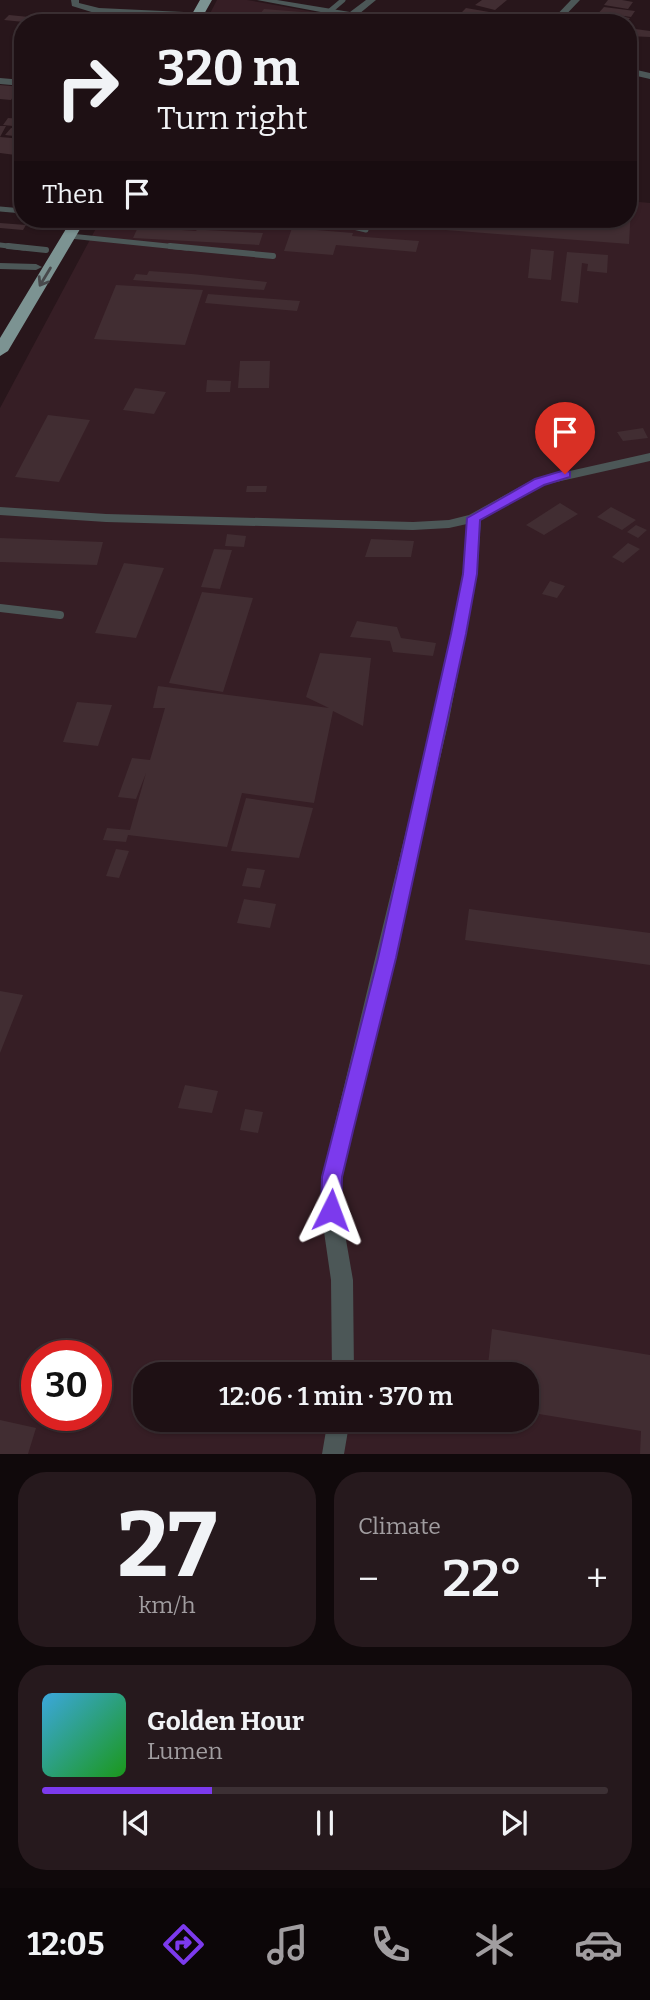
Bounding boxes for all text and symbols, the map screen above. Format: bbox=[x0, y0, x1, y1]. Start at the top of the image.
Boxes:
text: 320 m bbox=[157, 39, 300, 98]
icon: right bbox=[42, 42, 133, 133]
text: Turn right bbox=[157, 99, 308, 137]
icon: arrive bbox=[118, 175, 156, 213]
text: Then bbox=[42, 179, 104, 210]
one-way arrow bbox=[37, 267, 51, 287]
pin bbox=[535, 402, 595, 474]
icon: arrive bbox=[546, 413, 584, 451]
position arrow bbox=[294, 1173, 368, 1247]
speed limit sign: 30 bbox=[21, 1340, 112, 1431]
text: 12:06 · 1 min · 370 m bbox=[219, 1381, 453, 1412]
text: 27 bbox=[117, 1491, 217, 1600]
text: Climate bbox=[358, 1512, 441, 1540]
text: 22° bbox=[442, 1547, 523, 1610]
text: − bbox=[358, 1556, 379, 1602]
text: + bbox=[586, 1556, 608, 1602]
text: km/h bbox=[139, 1591, 195, 1619]
text: Golden Hour bbox=[147, 1706, 304, 1737]
text: Lumen bbox=[147, 1737, 223, 1765]
icon: previous bbox=[117, 1804, 155, 1842]
icon: pause bbox=[306, 1804, 344, 1842]
icon: next bbox=[495, 1804, 533, 1842]
icon: directions bbox=[159, 1920, 208, 1969]
icon: music bbox=[263, 1920, 312, 1969]
icon: phone bbox=[366, 1920, 415, 1969]
icon: climate bbox=[470, 1920, 519, 1969]
icon: car bbox=[574, 1920, 623, 1969]
text: 12:05 bbox=[27, 1925, 104, 1963]

